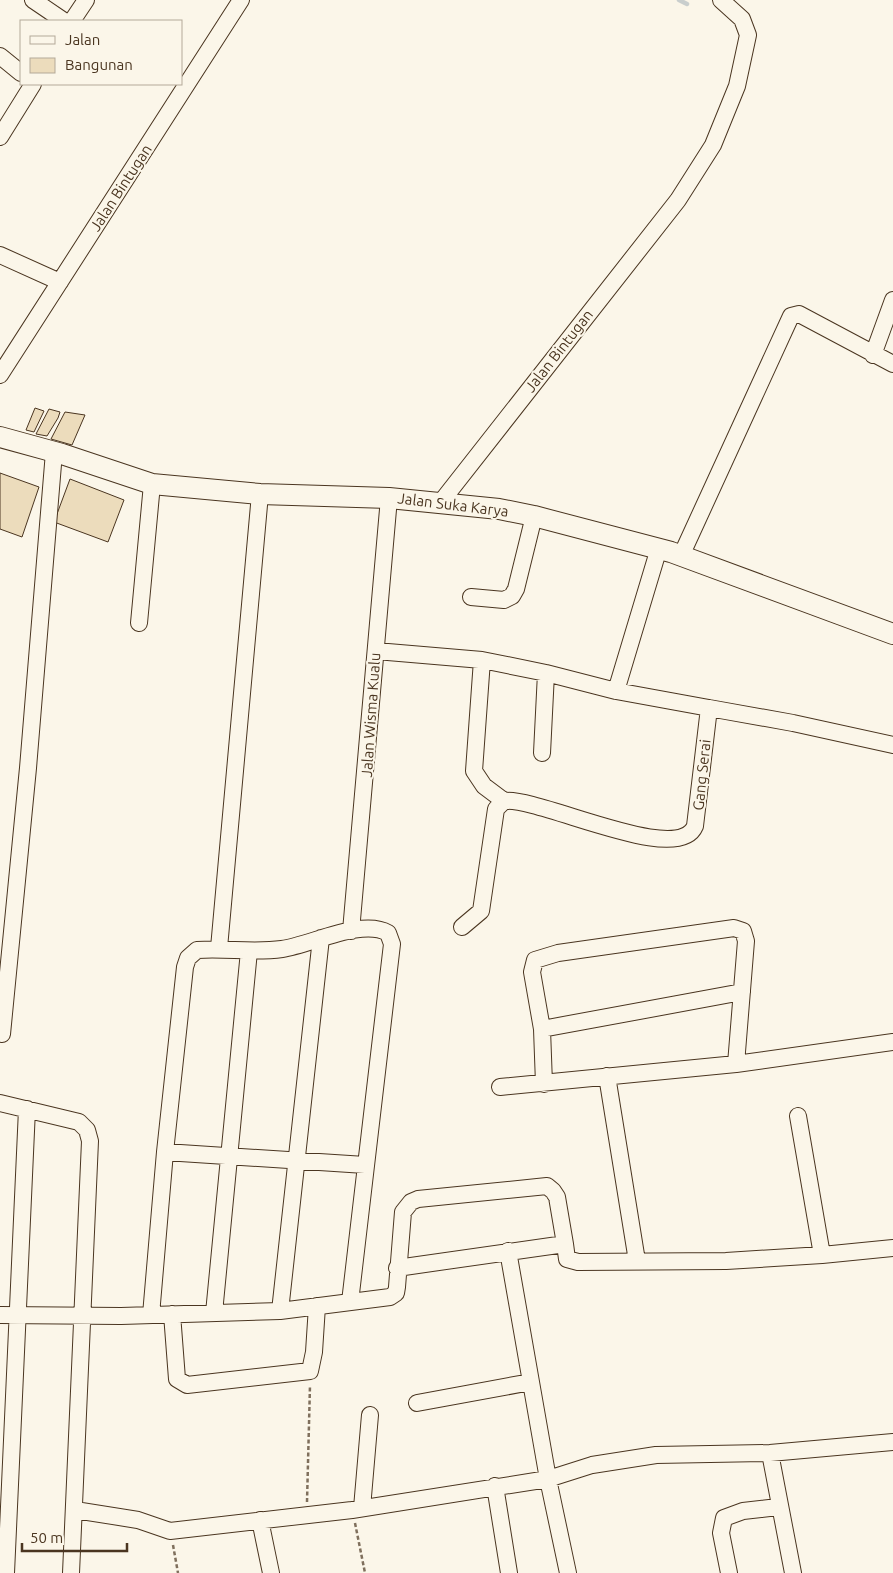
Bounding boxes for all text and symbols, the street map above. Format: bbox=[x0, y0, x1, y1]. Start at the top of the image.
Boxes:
legend bbox=[20, 20, 182, 85]
text: Jalan bbox=[65, 31, 100, 48]
text: Bangunan bbox=[65, 56, 133, 73]
street label: Jalan Bintugan bbox=[86, 141, 155, 234]
street label: Jalan Bintugan bbox=[521, 306, 596, 395]
street label: Jalan Suka Karya bbox=[397, 489, 510, 520]
street label: Jalan Wisma Kualu bbox=[358, 652, 383, 778]
street label: Gang Serai bbox=[689, 739, 714, 811]
scale bar bbox=[22, 1520, 128, 1552]
text: 50 m bbox=[30, 1529, 63, 1546]

